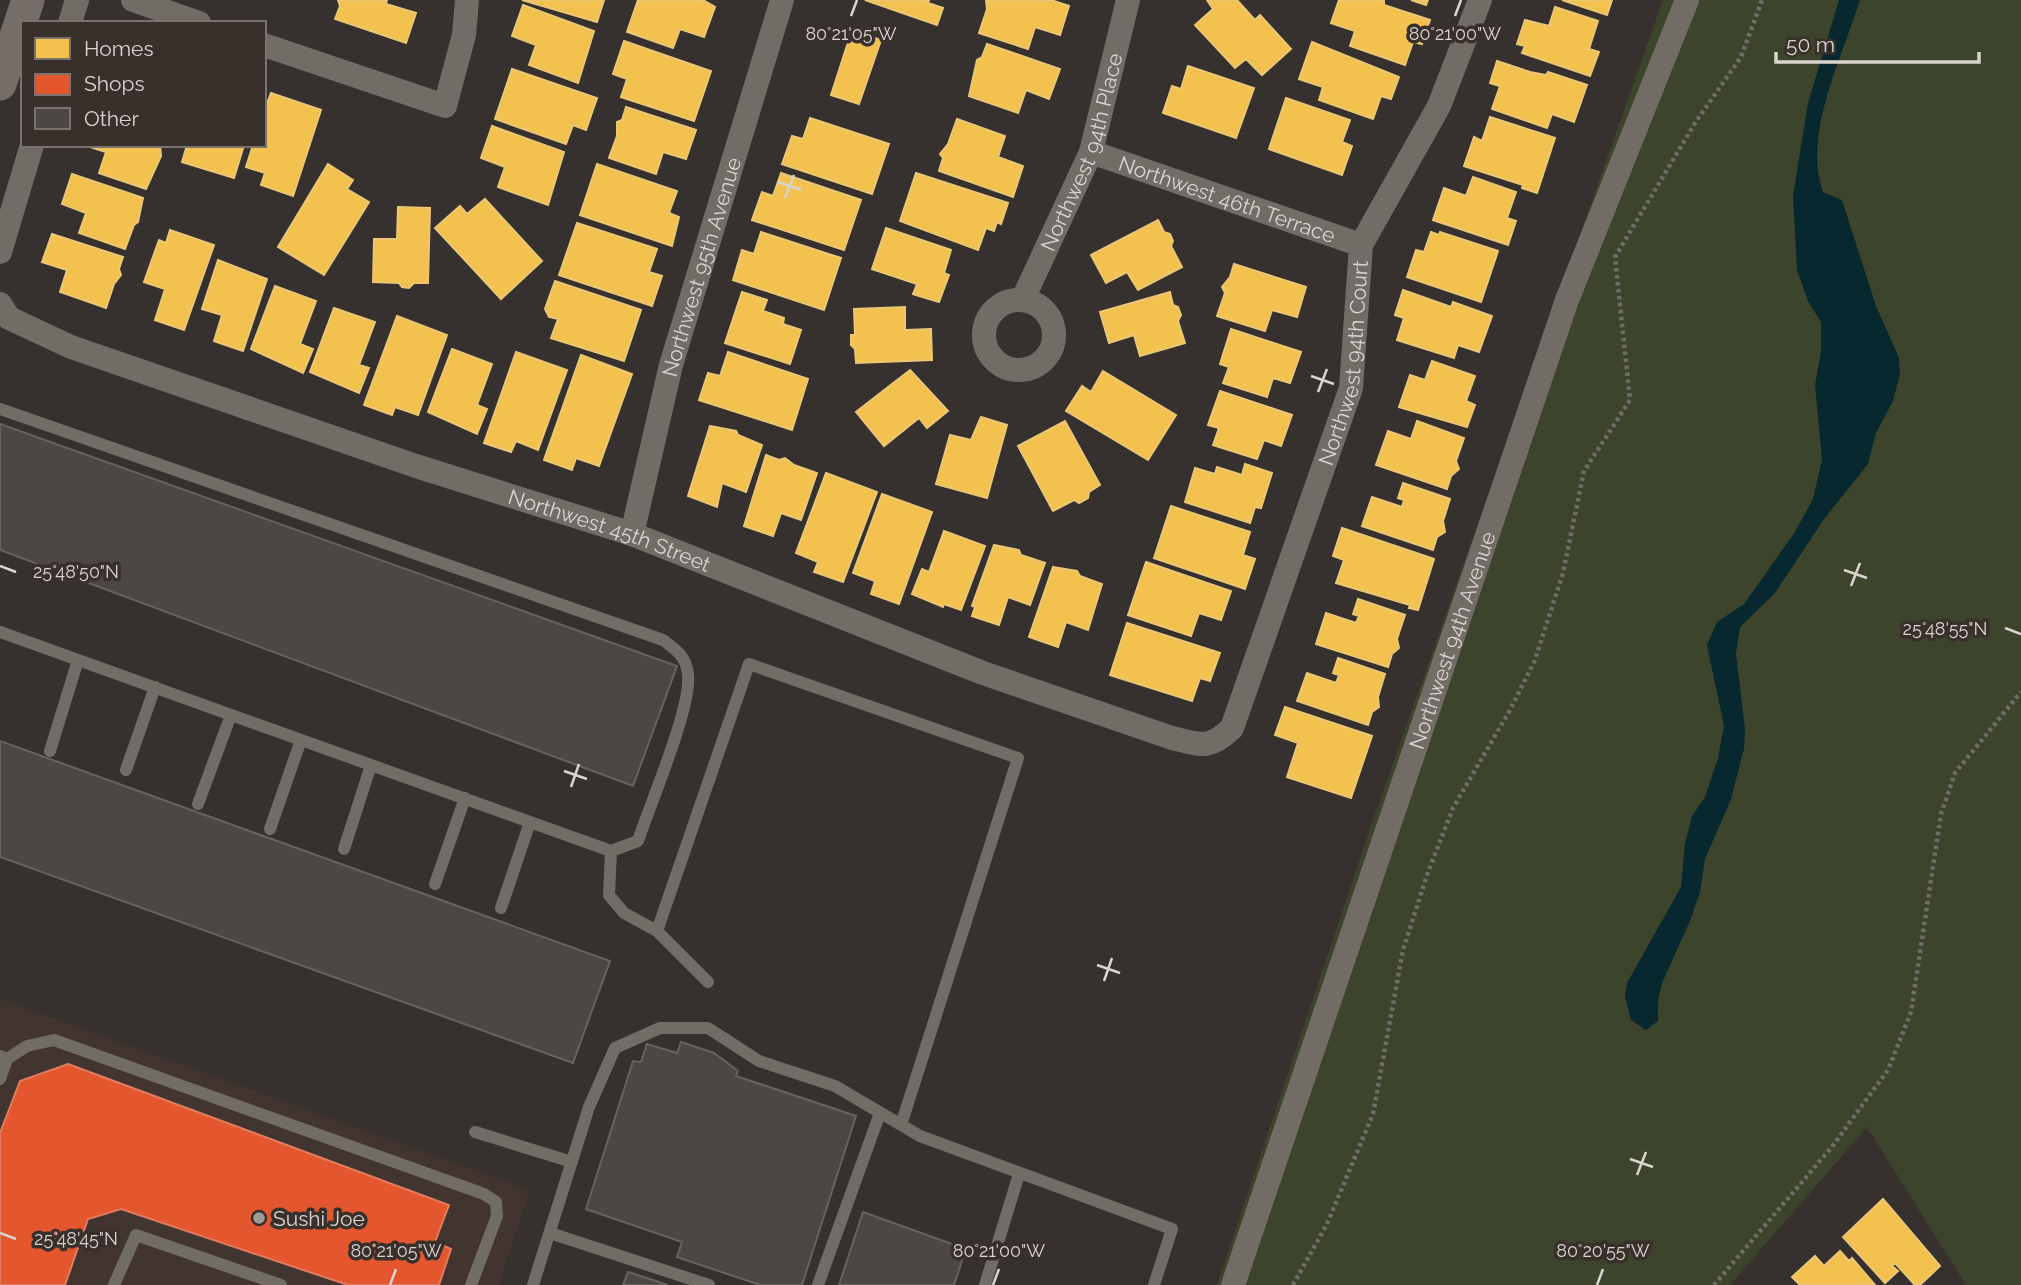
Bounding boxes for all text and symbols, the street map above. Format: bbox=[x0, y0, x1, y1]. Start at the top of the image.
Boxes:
legend bbox=[21, 21, 266, 147]
scale bar bbox=[1776, 21, 1979, 65]
text: 80°21'05"W bbox=[805, 23, 897, 44]
text: 80°21'00"W bbox=[1409, 23, 1501, 44]
text: 50 m bbox=[1786, 32, 1835, 57]
text: Homes bbox=[84, 36, 154, 61]
street label: Northwest 94th Place bbox=[1035, 50, 1127, 255]
text: Shops bbox=[84, 71, 145, 96]
text: Other bbox=[84, 106, 139, 131]
street label: Northwest 46th Terrace bbox=[1116, 150, 1339, 248]
street label: Northwest 95th Avenue bbox=[656, 154, 746, 379]
street label: Northwest 94th Court bbox=[1312, 260, 1372, 469]
street label: Northwest 45th Street bbox=[505, 483, 714, 576]
street label: Northwest 94th Avenue bbox=[1403, 528, 1500, 752]
text: 25°48'50"N bbox=[33, 561, 119, 582]
text: 25°48'55"N bbox=[1903, 618, 1987, 639]
place label: Sushi Joe bbox=[273, 1206, 365, 1231]
marker: Sushi Joe bbox=[251, 1210, 267, 1226]
text: 25°48'45"N bbox=[34, 1228, 118, 1249]
text: 80°21'05"W bbox=[350, 1240, 442, 1261]
text: 80°21'00"W bbox=[953, 1240, 1045, 1261]
text: 80°20'55"W bbox=[1556, 1240, 1650, 1261]

